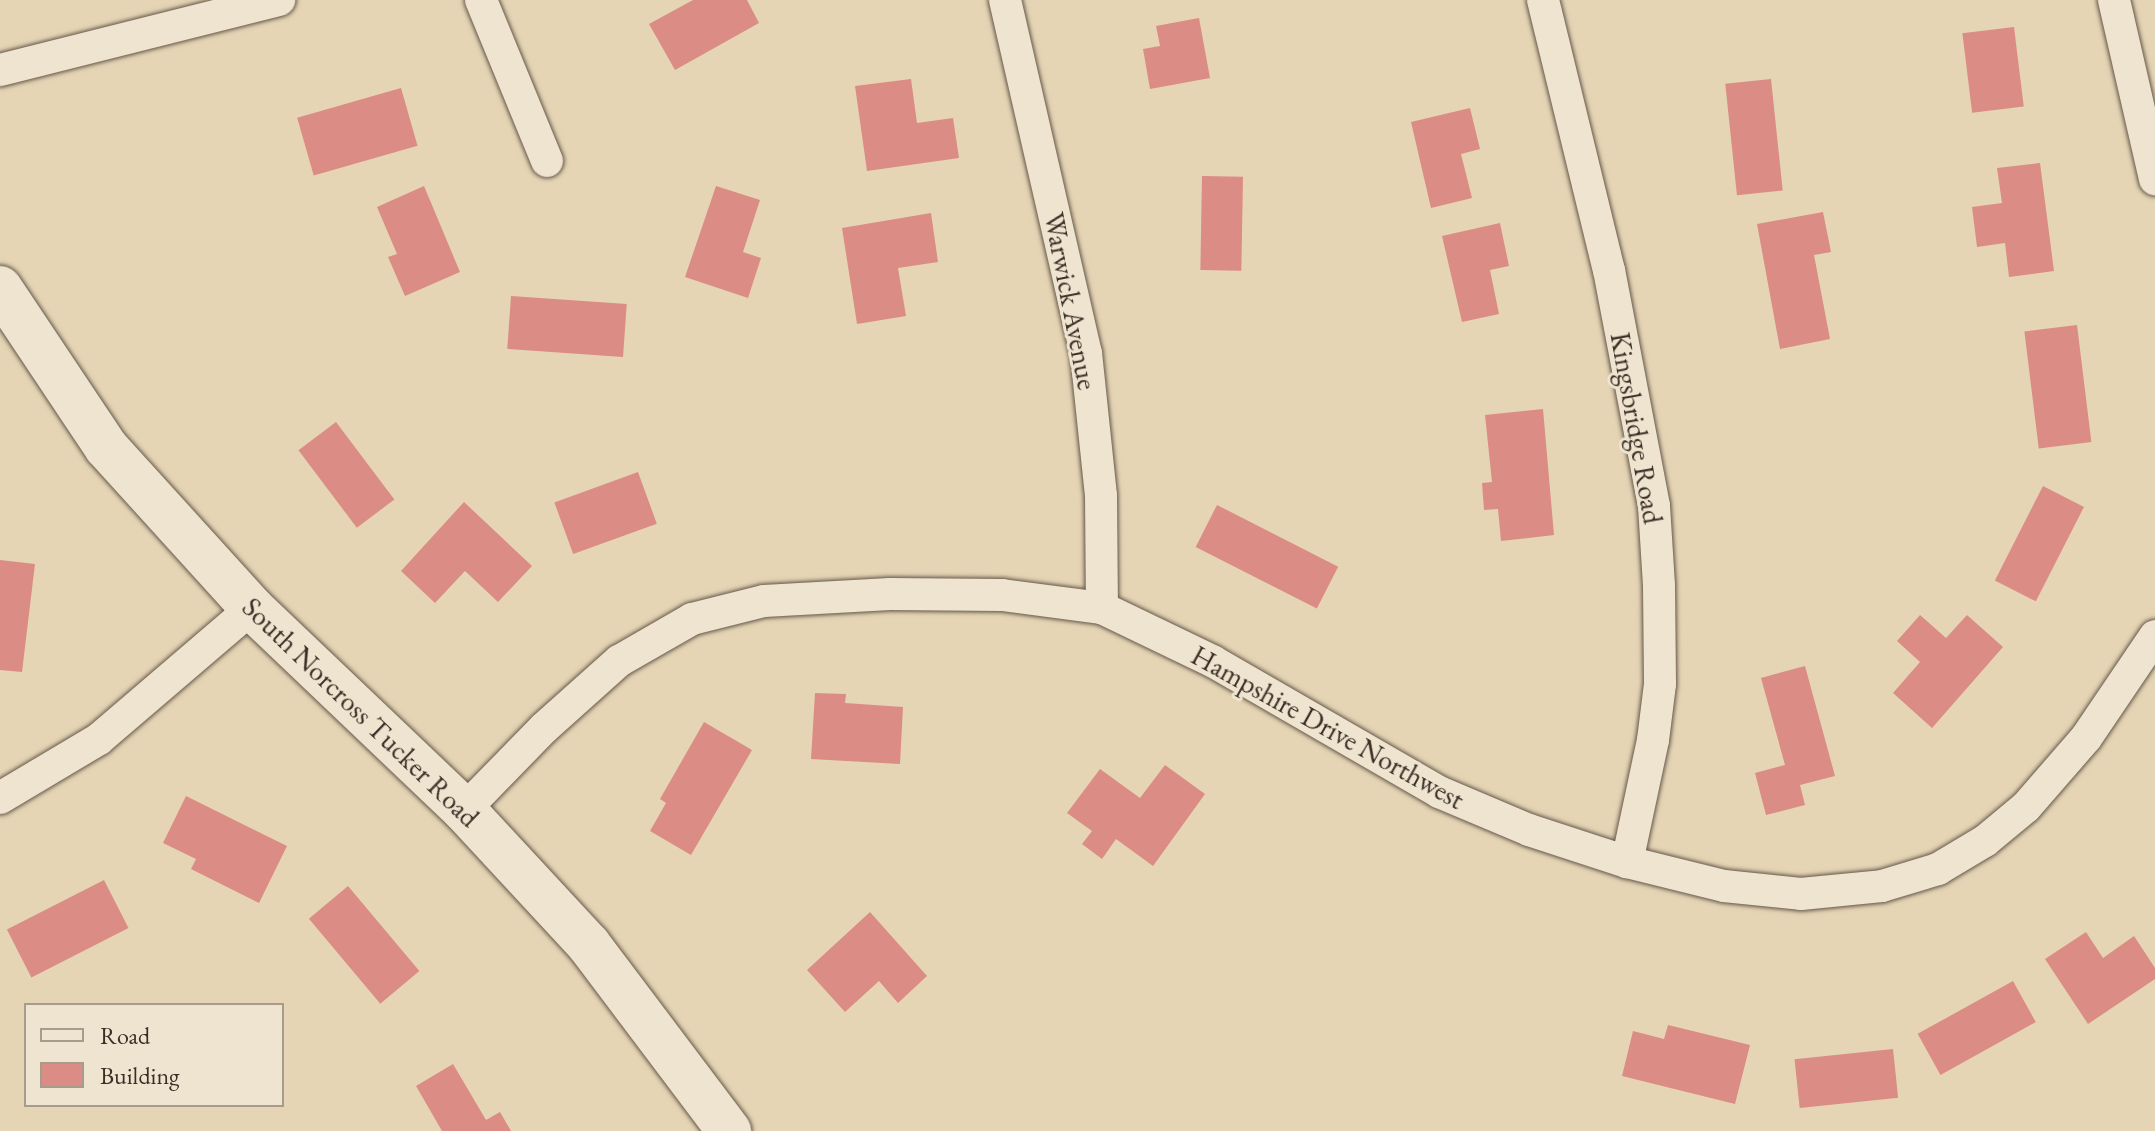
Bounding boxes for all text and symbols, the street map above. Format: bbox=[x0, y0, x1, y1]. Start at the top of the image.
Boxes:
street label: Warwick Avenue bbox=[1037, 209, 1105, 393]
street label: Kingsbridge Road bbox=[1604, 330, 1670, 526]
street label: South Norcross Tucker Road bbox=[236, 590, 486, 834]
street label: Hampshire Drive Northwest bbox=[1186, 638, 1470, 816]
legend bbox=[24, 1003, 284, 1107]
text: Road bbox=[100, 1020, 150, 1051]
text: Building bbox=[100, 1060, 180, 1091]

